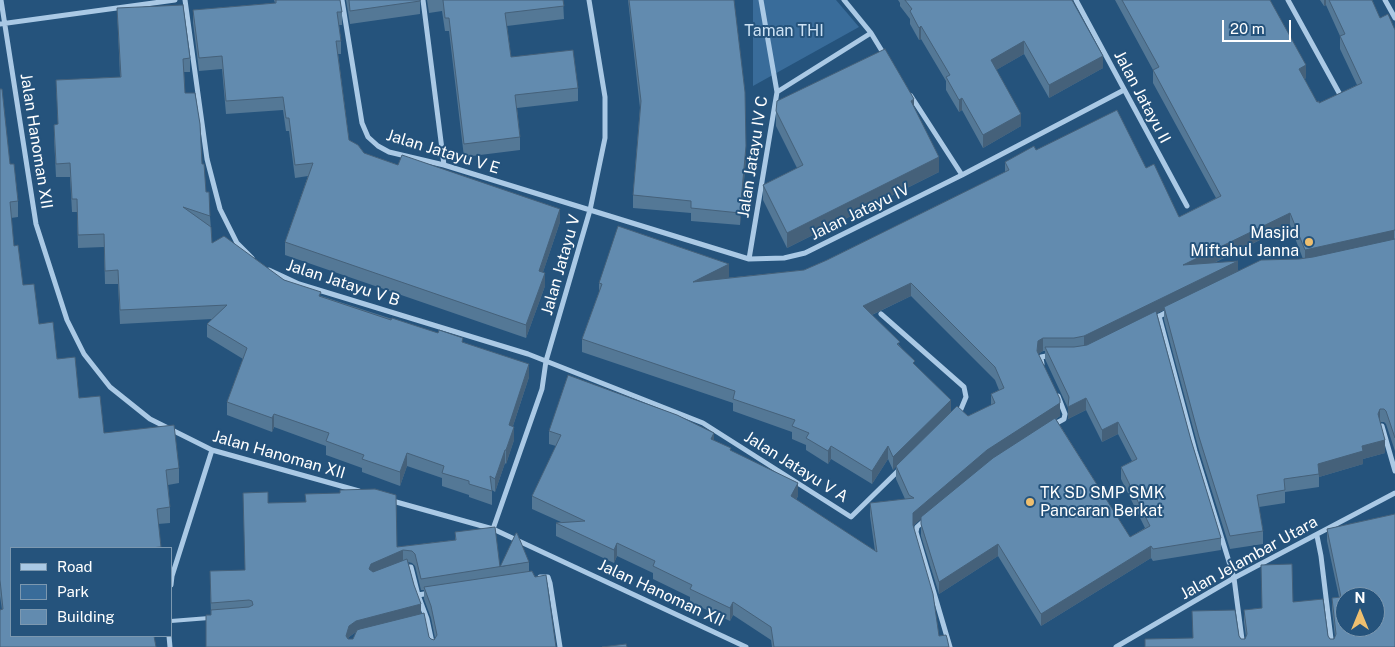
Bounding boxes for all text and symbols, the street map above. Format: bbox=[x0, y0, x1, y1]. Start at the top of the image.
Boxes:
scale bar bbox=[1225, 10, 1294, 42]
text: 20 m bbox=[1230, 20, 1265, 37]
park label: Taman THI bbox=[744, 21, 824, 41]
street label: Jalan Jatayu II bbox=[1110, 47, 1174, 147]
street label: Jalan Hanoman XII bbox=[16, 72, 56, 210]
street label: Jalan Jatayu IV C bbox=[734, 95, 772, 219]
street label: Jalan Jatayu V E bbox=[384, 126, 502, 178]
street label: Jalan Jatayu IV bbox=[807, 180, 913, 244]
street label: Jalan Jatayu V bbox=[537, 212, 585, 318]
place label: Masjid Miftahul Janna bbox=[1190, 223, 1299, 261]
marker: Masjid Miftahul Janna bbox=[1303, 236, 1315, 248]
street label: Jalan Jatayu V B bbox=[284, 256, 402, 310]
street label: Jalan Hanoman XII bbox=[211, 427, 347, 483]
street label: Jalan Jatayu V A bbox=[740, 427, 852, 507]
place label: TK SD SMP SMK Pancaran Berkat bbox=[1040, 483, 1165, 521]
marker: TK SD SMP SMK Pancaran Berkat bbox=[1024, 496, 1036, 508]
street label: Jalan Jelambar Utara bbox=[1177, 512, 1321, 604]
legend bbox=[10, 547, 172, 637]
street label: Jalan Hanoman XII bbox=[595, 555, 727, 631]
text: Road bbox=[57, 558, 93, 575]
text: Park bbox=[57, 583, 89, 600]
north arrow bbox=[1335, 587, 1385, 637]
text: N bbox=[1355, 590, 1365, 606]
text: Building bbox=[57, 608, 115, 625]

